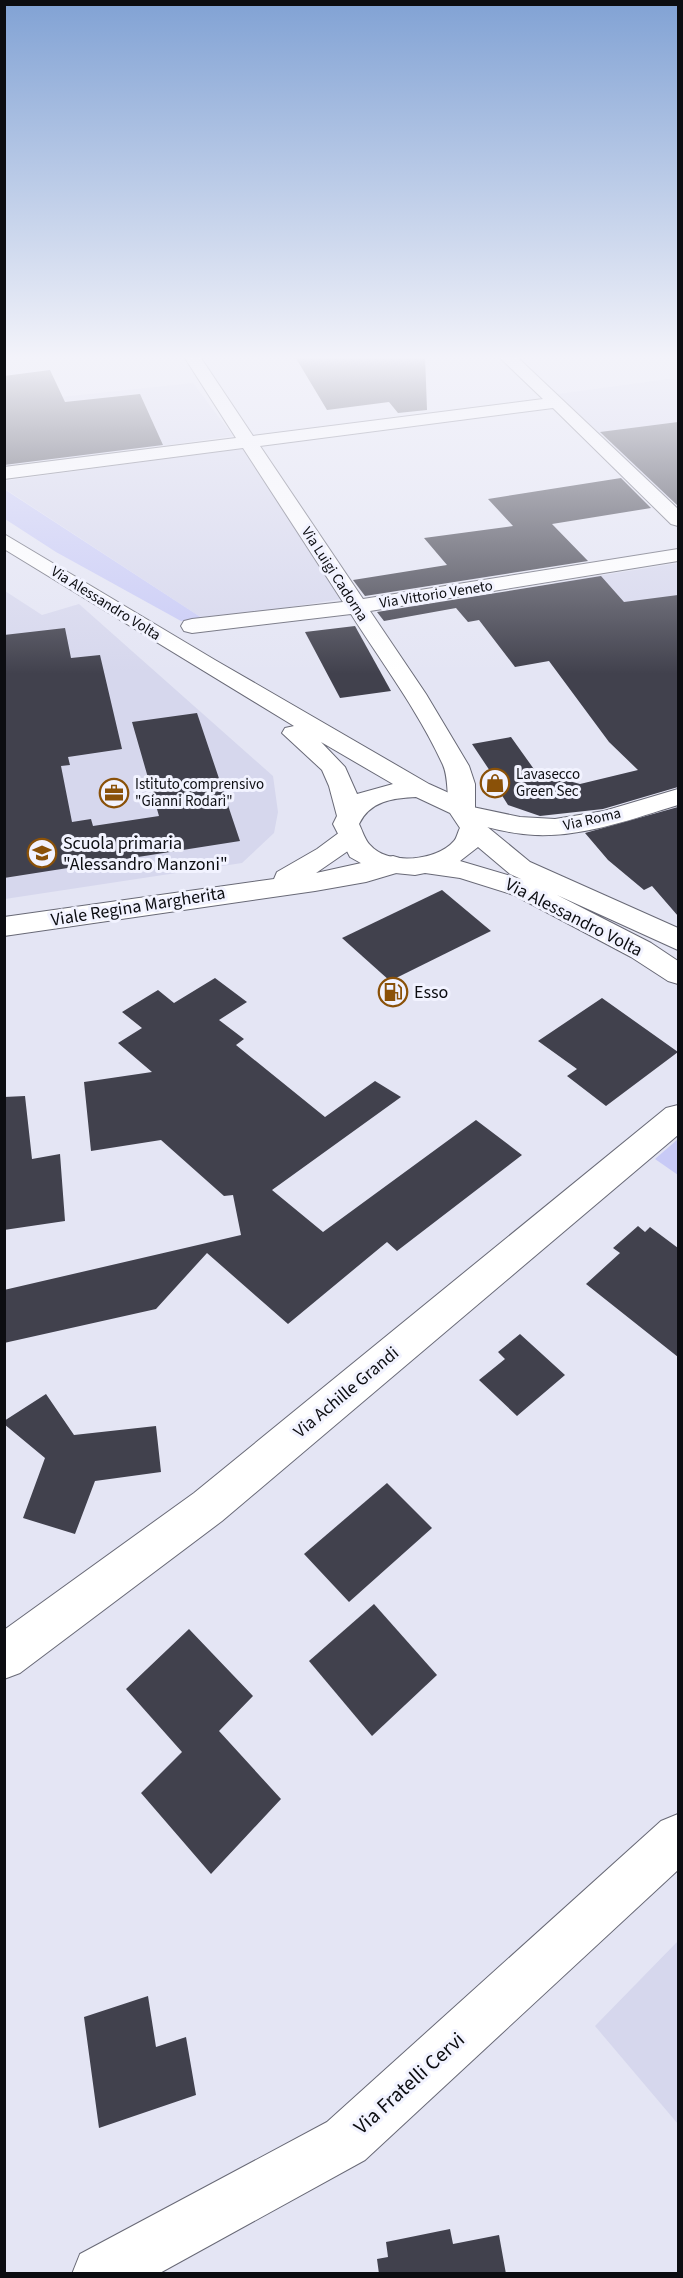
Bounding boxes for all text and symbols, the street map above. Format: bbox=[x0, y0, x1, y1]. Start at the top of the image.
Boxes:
street label: Via Luigi Cadorna bbox=[296, 523, 373, 626]
street label: Via Alessandro Volta bbox=[47, 561, 165, 646]
street label: Via Vittorio Veneto bbox=[378, 575, 494, 614]
place label: Lavasecco Green Sec bbox=[516, 764, 580, 802]
shop icon: Lavasecco Green Sec bbox=[479, 767, 511, 799]
place label: Istituto comprensivo "Gianni Rodari" bbox=[135, 774, 264, 812]
office icon: Istituto comprensivo "Gianni Rodari" bbox=[98, 777, 130, 809]
street label: Via Roma bbox=[561, 803, 623, 836]
place label: Scuola primaria "Alessandro Manzoni" bbox=[63, 831, 228, 877]
school or university icon: Scuola primaria "Alessandro Manzoni" bbox=[26, 837, 58, 869]
street label: Via Alessandro Volta bbox=[501, 872, 647, 963]
street label: Viale Regina Margherita bbox=[49, 880, 227, 933]
fuel station icon: Esso bbox=[377, 976, 409, 1008]
place label: Esso bbox=[414, 980, 448, 1005]
street label: Via Achille Grandi bbox=[288, 1341, 404, 1444]
street label: Via Fratelli Cervi bbox=[347, 2025, 471, 2141]

